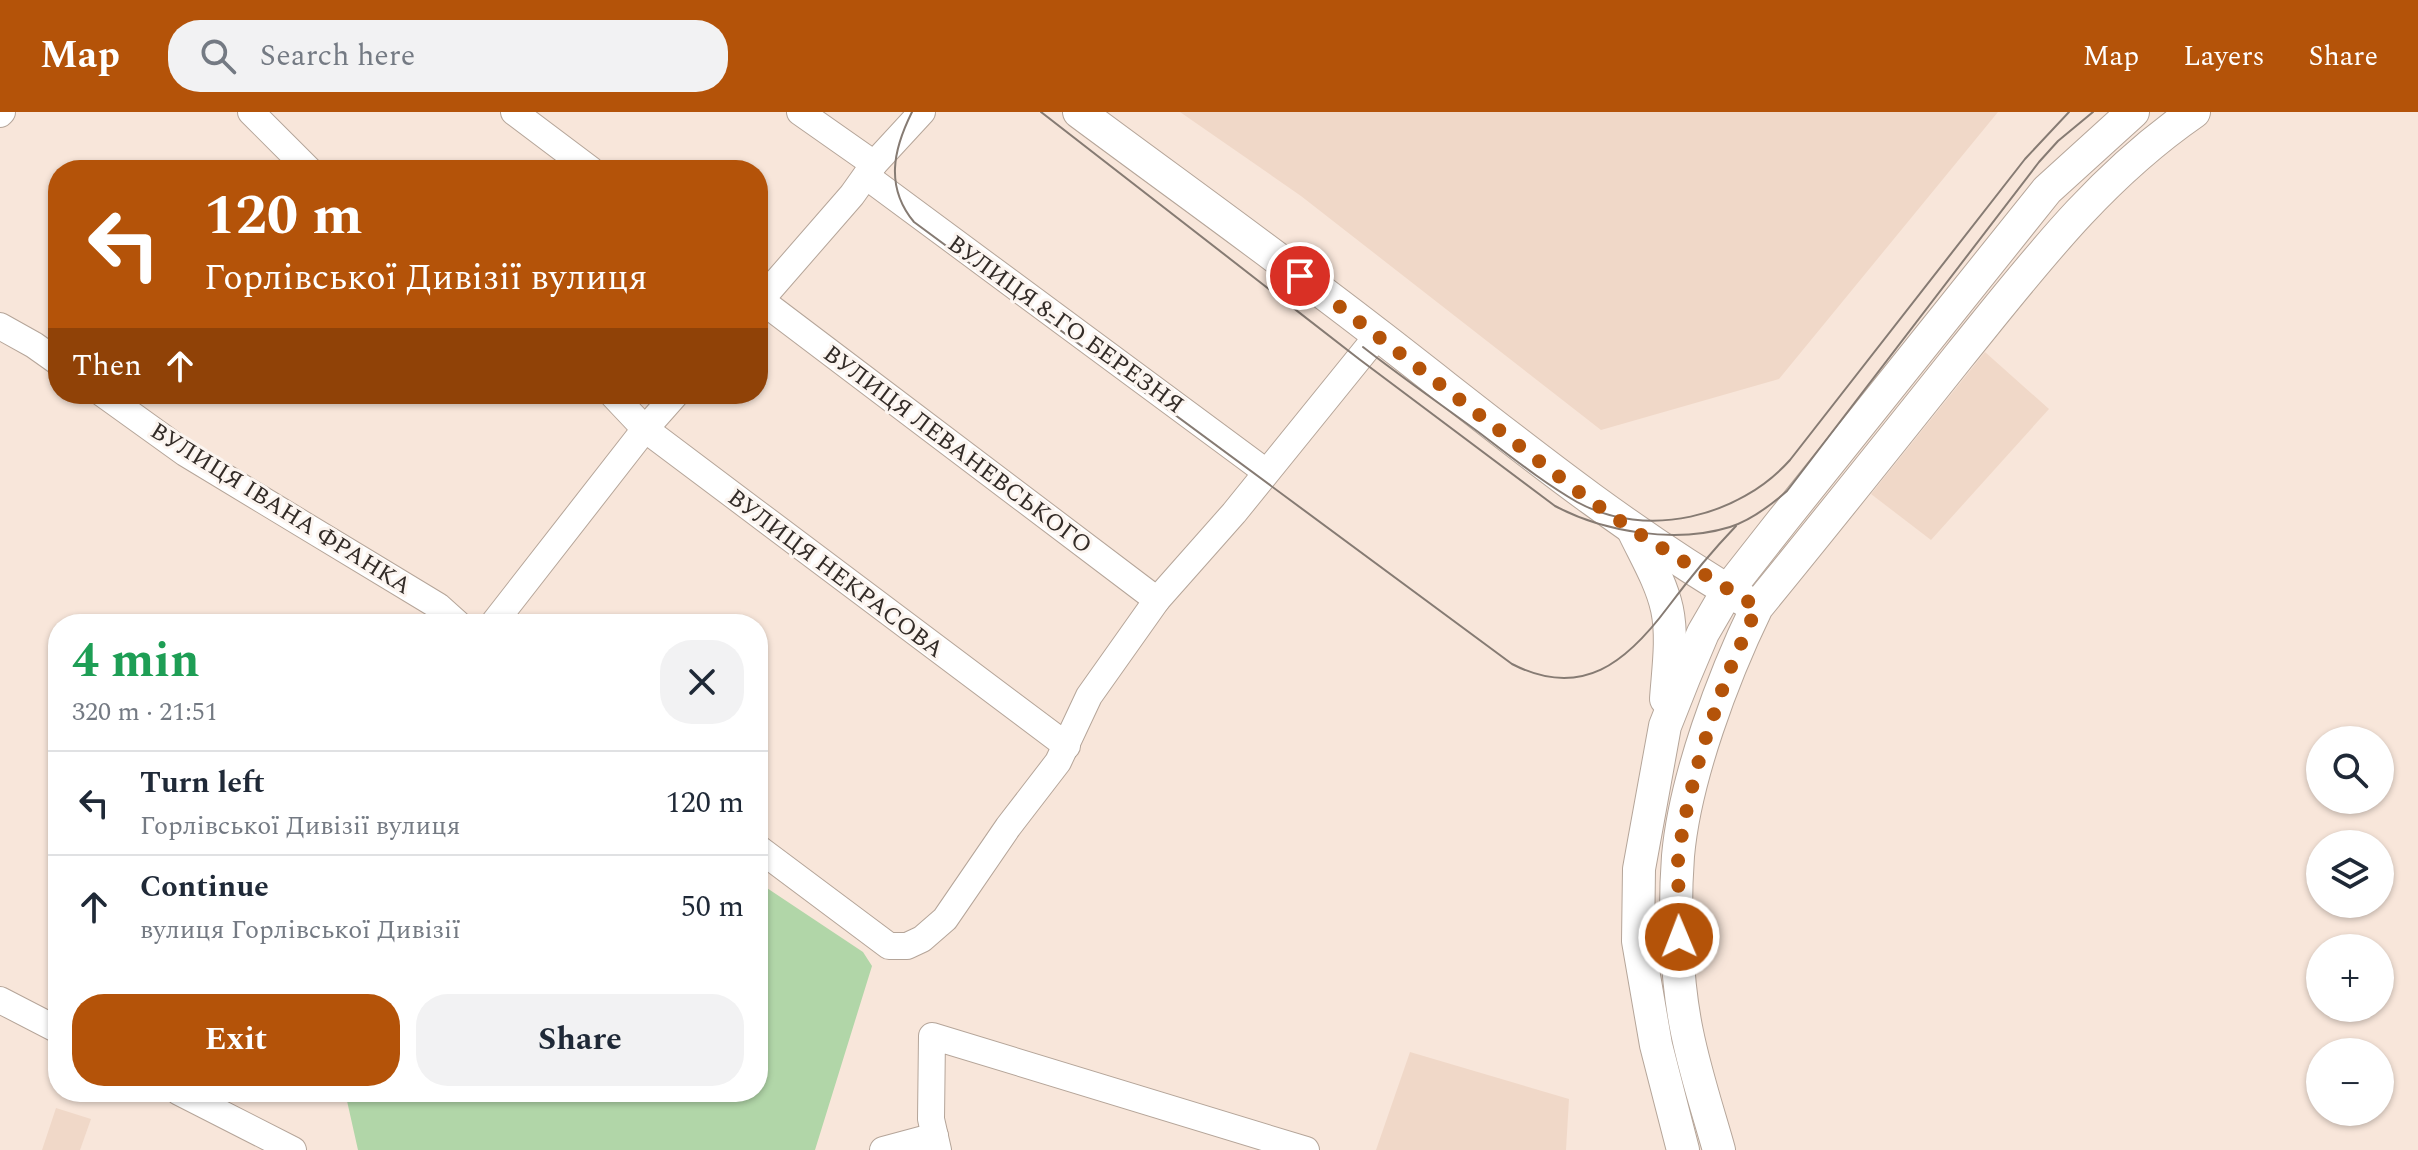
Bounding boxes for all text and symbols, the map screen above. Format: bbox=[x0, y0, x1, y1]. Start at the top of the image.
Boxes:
search box bbox=[168, 20, 728, 92]
text: Map bbox=[40, 27, 120, 85]
text: Search here bbox=[260, 33, 415, 79]
icon: search bbox=[196, 34, 240, 78]
text: Map bbox=[2083, 35, 2139, 78]
text: Layers bbox=[2183, 35, 2265, 78]
text: Share bbox=[2309, 35, 2378, 78]
text: 120 m bbox=[204, 174, 363, 259]
icon: left bbox=[72, 192, 176, 296]
street label: ВУЛИЦЯ 8-ГО БЕРЕЗНЯ bbox=[940, 227, 1191, 423]
pin bbox=[1266, 242, 1334, 310]
text: Горлівської Дивізії вулиця bbox=[204, 251, 648, 306]
icon: arrive bbox=[1278, 254, 1322, 298]
street label: ВУЛИЦЯ ЛЕВАНЕВСЬКОГО bbox=[815, 336, 1100, 563]
text: Then bbox=[72, 343, 142, 389]
icon: ahead bbox=[158, 344, 202, 388]
street label: ВУЛИЦЯ ІВАНА ФРАНКА bbox=[143, 414, 418, 604]
street label: ВУЛИЦЯ НЕКРАСОВА bbox=[720, 480, 951, 667]
text: 4 min bbox=[72, 625, 200, 698]
button: close bbox=[660, 640, 744, 724]
text: 320 m · 21:51 bbox=[72, 692, 218, 732]
map controls bbox=[2306, 726, 2394, 1126]
button: search bbox=[2306, 726, 2394, 814]
text: Turn left bbox=[140, 760, 265, 806]
text: 120 m bbox=[666, 780, 744, 826]
icon: left bbox=[72, 781, 116, 825]
text: Горлівської Дивізії вулиця bbox=[140, 806, 460, 846]
button: layers bbox=[2306, 830, 2394, 918]
text: Continue bbox=[140, 864, 269, 910]
text: 50 m bbox=[681, 884, 744, 930]
icon: ahead bbox=[72, 885, 116, 929]
position arrow bbox=[1637, 895, 1721, 979]
text: вулиця Горлівської Дивізії bbox=[140, 910, 460, 950]
button: + bbox=[2306, 934, 2394, 1022]
button: Exit bbox=[72, 994, 400, 1086]
button: Share bbox=[416, 994, 744, 1086]
button: − bbox=[2306, 1038, 2394, 1126]

